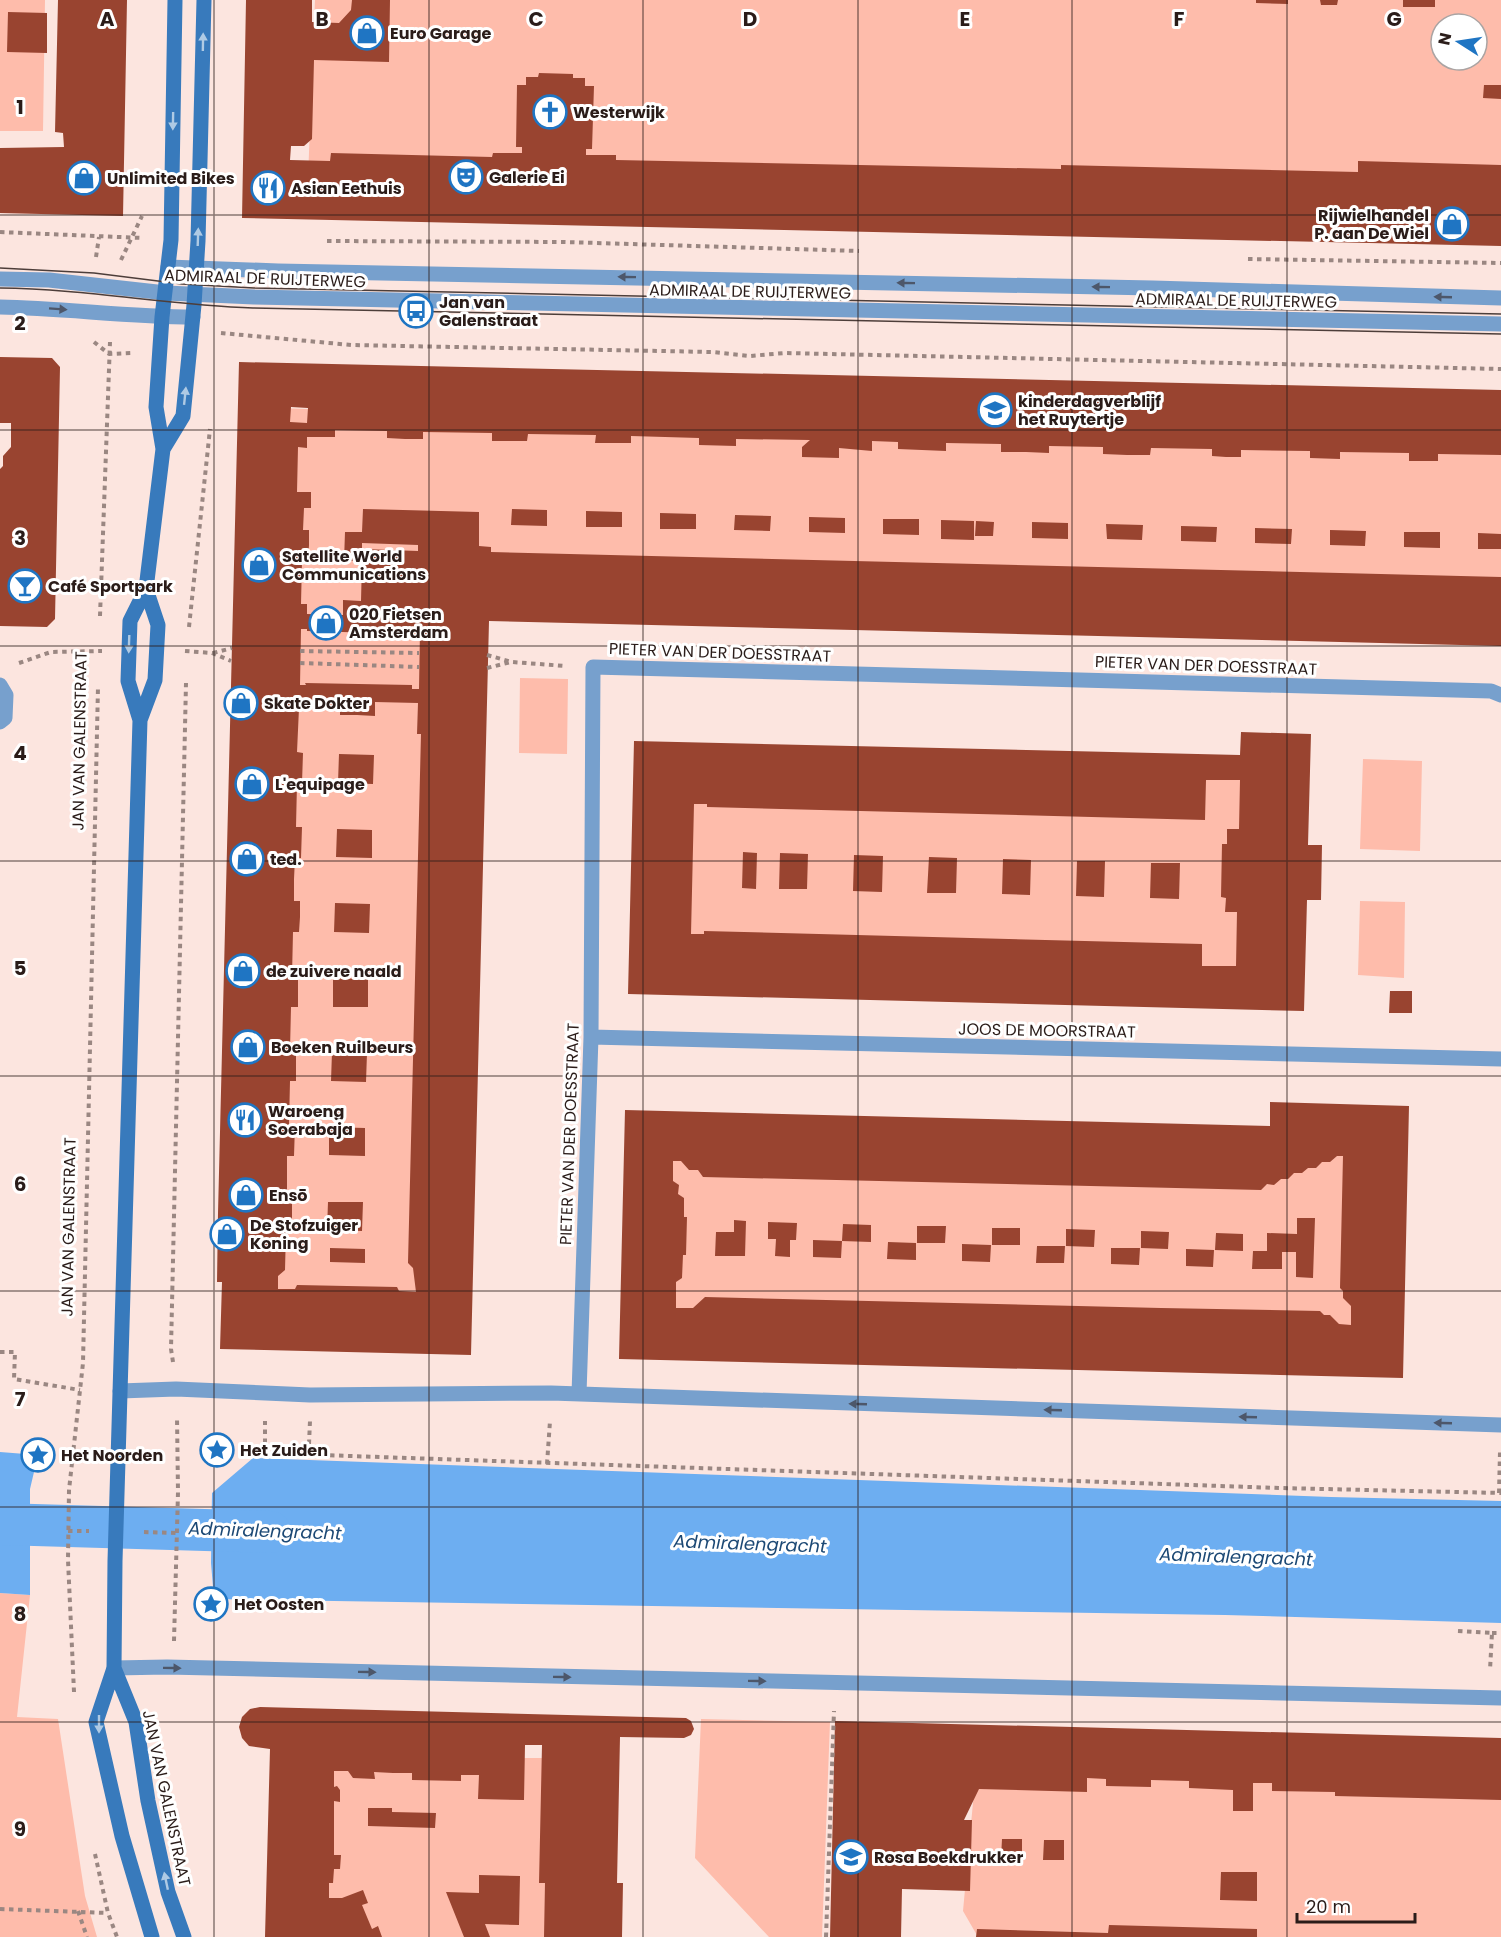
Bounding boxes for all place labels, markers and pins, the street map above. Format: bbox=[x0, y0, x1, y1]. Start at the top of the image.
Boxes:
shop icon: Euro Garage bbox=[349, 15, 385, 51]
place label: Euro Garage bbox=[390, 22, 492, 45]
church icon: Westerwijk bbox=[532, 94, 568, 130]
place label: Westerwijk bbox=[573, 101, 665, 124]
theatre icon: Galerie Ei bbox=[448, 159, 484, 195]
shop icon: Unlimited Bikes bbox=[66, 160, 102, 196]
place label: Galerie Ei bbox=[489, 166, 565, 189]
place label: Unlimited Bikes bbox=[107, 167, 235, 190]
restaurant icon: Asian Eethuis bbox=[250, 170, 286, 206]
place label: Asian Eethuis bbox=[291, 177, 402, 200]
place label: Rijwielhandel P. aan De Wiel bbox=[1314, 204, 1429, 245]
shop icon: Rijwielhandel P. aan De Wiel bbox=[1434, 206, 1470, 242]
place label: Jan van Galenstraat bbox=[439, 291, 538, 332]
bus stop icon: Jan van Galenstraat bbox=[398, 293, 434, 329]
place label: kinderdagverblijf het Ruytertje bbox=[1018, 390, 1161, 431]
school or university icon: kinderdagverblijf het Ruytertje bbox=[977, 392, 1013, 428]
place label: Satellite World Communications bbox=[282, 545, 426, 586]
shop icon: Satellite World Communications bbox=[241, 547, 277, 583]
bar icon: Café Sportpark bbox=[7, 568, 43, 604]
place label: Café Sportpark bbox=[48, 575, 173, 598]
place label: 020 Fietsen Amsterdam bbox=[349, 603, 449, 644]
shop icon: 020 Fietsen Amsterdam bbox=[308, 605, 344, 641]
shop icon: Skate Dokter bbox=[223, 685, 259, 721]
place label: Skate Dokter bbox=[264, 692, 369, 715]
shop icon: L'equipage bbox=[234, 766, 270, 802]
place label: L'equipage bbox=[275, 773, 365, 796]
shop icon: ted. bbox=[229, 841, 265, 877]
place label: ted. bbox=[270, 848, 302, 871]
shop icon: de zuivere naald bbox=[225, 953, 261, 989]
place label: de zuivere naald bbox=[266, 960, 402, 983]
shop icon: Boeken Ruilbeurs bbox=[230, 1029, 266, 1065]
place label: Boeken Ruilbeurs bbox=[271, 1036, 414, 1059]
place label: Waroeng Soerabaja bbox=[268, 1100, 353, 1141]
restaurant icon: Waroeng Soerabaja bbox=[227, 1102, 263, 1138]
shop icon: Ensō bbox=[228, 1177, 264, 1213]
place label: Ensō bbox=[269, 1184, 308, 1207]
place label: De Stofzuiger Koning bbox=[250, 1214, 358, 1255]
shop icon: De Stofzuiger Koning bbox=[209, 1216, 245, 1252]
place icon: Het Zuiden bbox=[199, 1432, 235, 1468]
place icon: Het Noorden bbox=[20, 1437, 56, 1473]
place label: Het Zuiden bbox=[240, 1439, 328, 1462]
place label: Het Noorden bbox=[61, 1444, 163, 1467]
place icon: Het Oosten bbox=[193, 1586, 229, 1622]
place label: Het Oosten bbox=[234, 1593, 324, 1616]
school or university icon: Rosa Boekdrukker bbox=[833, 1839, 869, 1875]
place label: Rosa Boekdrukker bbox=[874, 1846, 1023, 1869]

